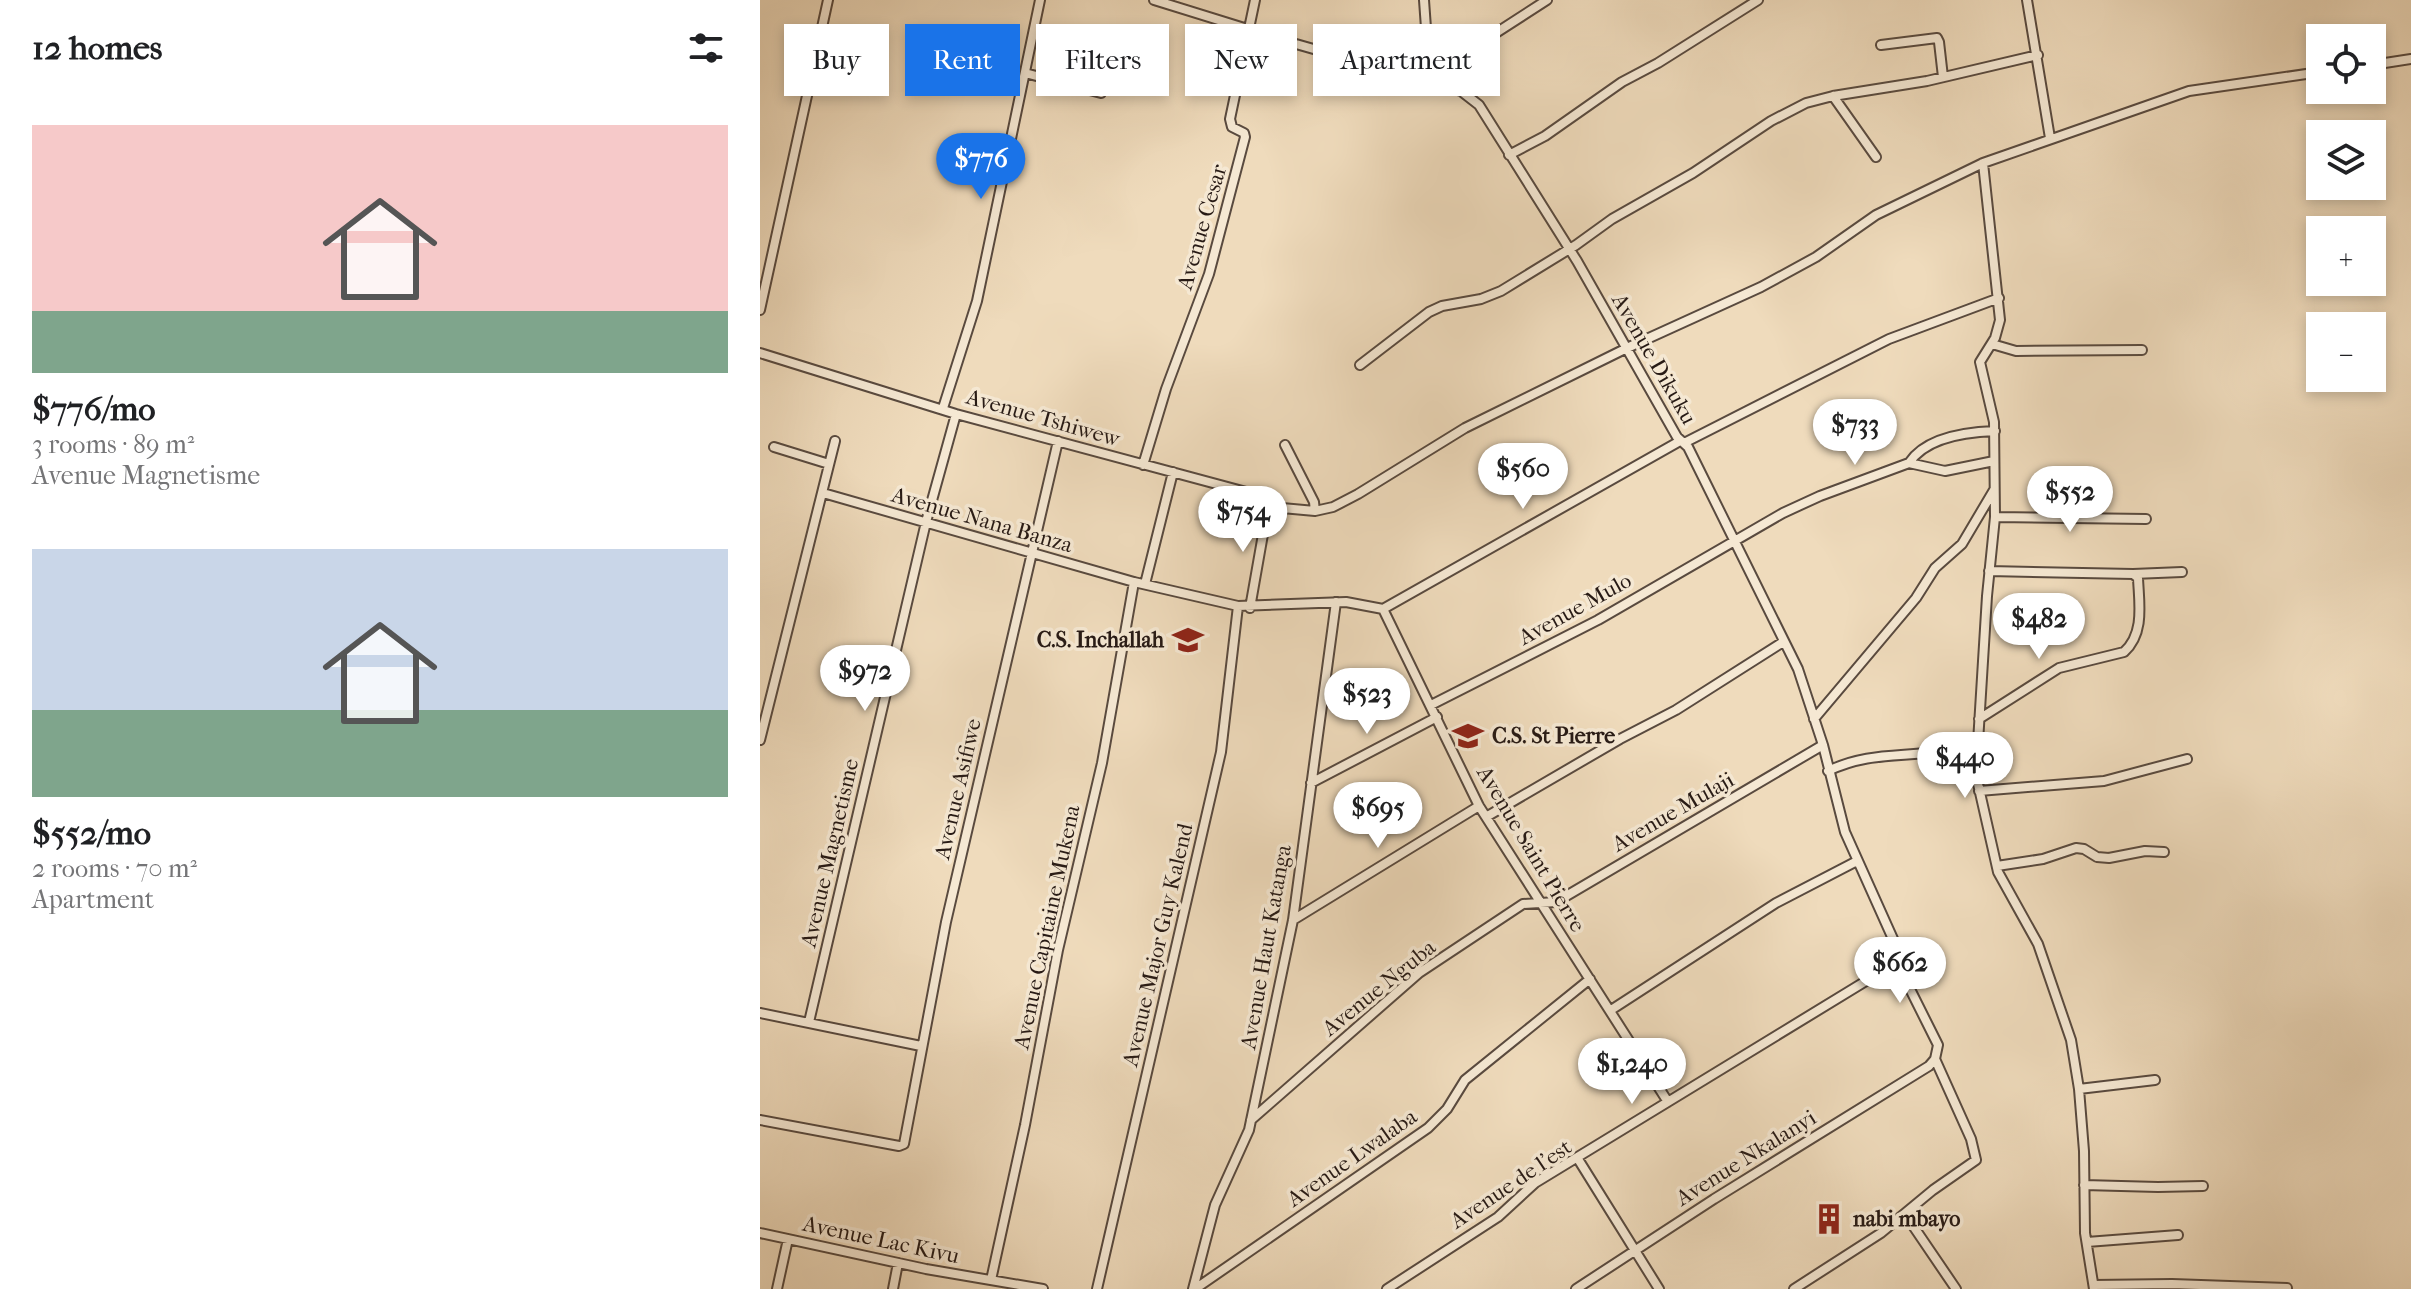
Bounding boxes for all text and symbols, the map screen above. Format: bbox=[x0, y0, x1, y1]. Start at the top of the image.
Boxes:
chip: Buy bbox=[784, 24, 889, 96]
chip: Rent bbox=[905, 24, 1020, 96]
chip: Filters bbox=[1036, 24, 1169, 96]
chip: New bbox=[1185, 24, 1297, 96]
chip: Apartment bbox=[1313, 24, 1500, 96]
map controls bbox=[2306, 24, 2386, 392]
button: locate bbox=[2306, 24, 2386, 104]
icon: filters bbox=[684, 26, 728, 70]
text: 12 homes bbox=[32, 28, 162, 68]
button: layers bbox=[2306, 120, 2386, 200]
pin: $776 bbox=[934, 133, 1028, 201]
text: $776 bbox=[954, 143, 1008, 174]
street label: Avenue Cesar bbox=[1171, 161, 1232, 294]
icon: home bbox=[308, 177, 452, 321]
button: + bbox=[2306, 216, 2386, 296]
street label: Avenue Dikuku bbox=[1606, 288, 1702, 429]
button: − bbox=[2306, 312, 2386, 392]
street label: Avenue Tshiwew bbox=[962, 383, 1123, 452]
text: $776/mo bbox=[32, 389, 156, 429]
pin: $733 bbox=[1808, 399, 1902, 467]
text: $733 bbox=[1831, 409, 1879, 440]
text: 3 rooms · 89 m² bbox=[32, 429, 194, 460]
pin: $560 bbox=[1476, 443, 1570, 511]
text: $560 bbox=[1496, 453, 1550, 484]
text: Avenue Magnetisme bbox=[32, 460, 260, 491]
pin: $552 bbox=[2023, 466, 2117, 534]
text: $552 bbox=[2045, 476, 2095, 507]
street label: Avenue Nana Banza bbox=[888, 481, 1076, 558]
pin: $754 bbox=[1196, 486, 1290, 554]
text: $754 bbox=[1216, 496, 1270, 527]
street label: Avenue Mulo bbox=[1513, 567, 1636, 651]
pin: $482 bbox=[1992, 593, 2086, 661]
icon: home bbox=[308, 601, 452, 745]
text: $482 bbox=[2011, 603, 2067, 634]
school or university icon: C.S. Inchallah bbox=[1171, 623, 1205, 657]
place label: C.S. Inchallah bbox=[1037, 627, 1165, 653]
pin: $972 bbox=[818, 645, 912, 713]
text: $972 bbox=[838, 655, 892, 686]
pin: $523 bbox=[1320, 668, 1414, 736]
text: $523 bbox=[1342, 678, 1392, 709]
street label: Avenue Asifiwe bbox=[929, 716, 987, 863]
school or university icon: C.S. St Pierre bbox=[1451, 719, 1485, 753]
place label: C.S. St Pierre bbox=[1492, 723, 1615, 749]
pin: $440 bbox=[1918, 732, 2012, 800]
text: $440 bbox=[1935, 742, 1995, 773]
street label: Avenue Magnetisme bbox=[795, 756, 864, 951]
street label: Avenue Saint Pierre bbox=[1471, 760, 1591, 937]
street label: Avenue Mulaji bbox=[1607, 766, 1739, 858]
pin: $695 bbox=[1331, 782, 1425, 850]
text: $695 bbox=[1351, 792, 1405, 823]
street label: Avenue Capitaine Mukena bbox=[1008, 802, 1086, 1052]
text: $552/mo bbox=[32, 813, 151, 853]
street label: Avenue Major Guy Kalend bbox=[1117, 820, 1199, 1070]
street label: Avenue Haut Katanga bbox=[1235, 842, 1297, 1052]
text: 2 rooms · 70 m² bbox=[32, 853, 197, 884]
text: Apartment bbox=[32, 884, 154, 915]
street label: Avenue Nguba bbox=[1316, 934, 1442, 1042]
pin: $662 bbox=[1853, 937, 1947, 1005]
text: $662 bbox=[1872, 947, 1928, 978]
pin: $1,240 bbox=[1567, 1038, 1697, 1106]
text: $1,240 bbox=[1596, 1048, 1668, 1079]
street label: Avenue Lwalaba bbox=[1281, 1103, 1423, 1213]
street label: Avenue Nkalanyi bbox=[1670, 1104, 1821, 1212]
street label: Avenue de l'est bbox=[1445, 1134, 1577, 1235]
building icon: nabi mbayo bbox=[1812, 1202, 1846, 1236]
place label: nabi mbayo bbox=[1852, 1206, 1961, 1232]
street label: Avenue Lac Kivu bbox=[799, 1211, 962, 1269]

